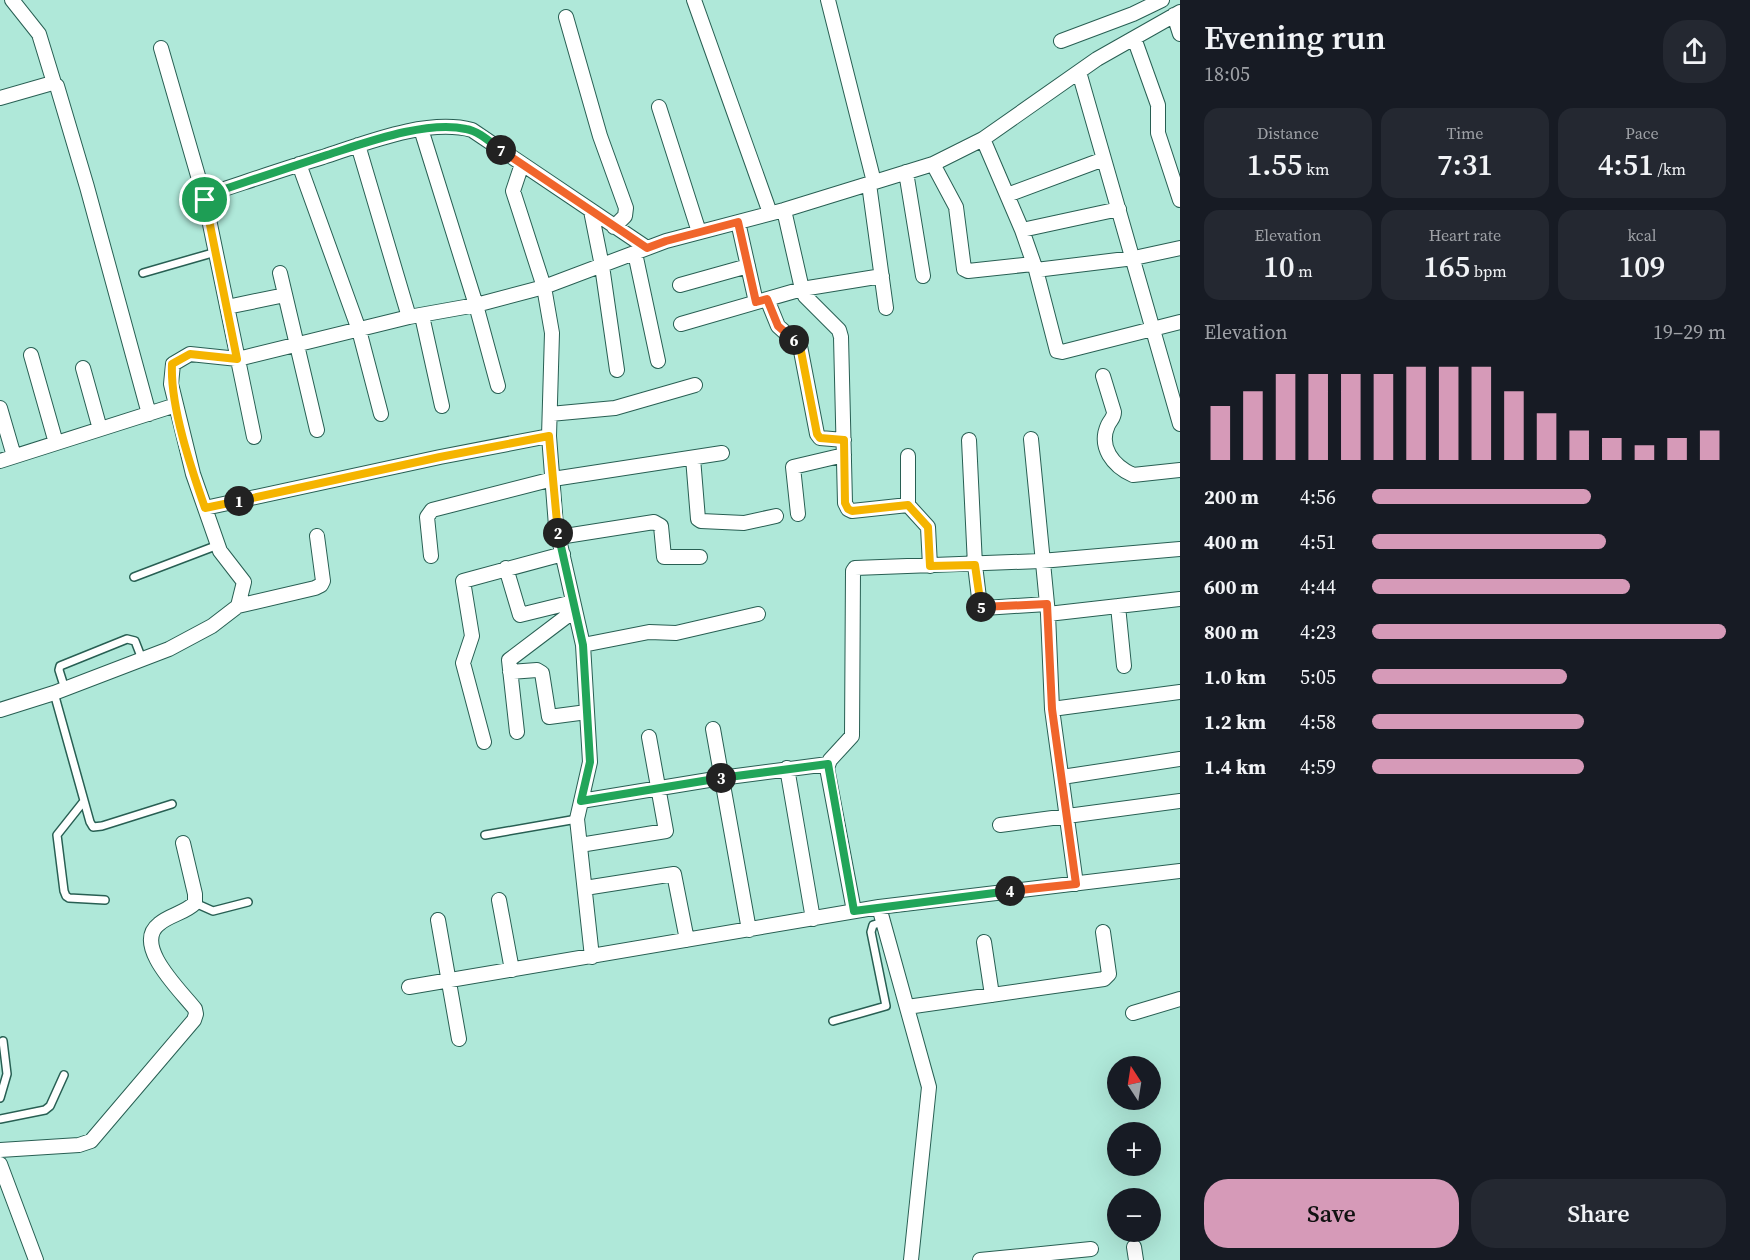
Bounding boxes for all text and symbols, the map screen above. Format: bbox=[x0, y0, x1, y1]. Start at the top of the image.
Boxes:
text: Evening run bbox=[1204, 15, 1386, 60]
button: share bbox=[1663, 20, 1726, 83]
text: 18:05 bbox=[1204, 60, 1250, 88]
text: Distance bbox=[1257, 122, 1319, 144]
text: Time bbox=[1446, 122, 1484, 144]
text: Pace bbox=[1625, 122, 1659, 144]
pin: 7 bbox=[486, 135, 516, 165]
text: 7 bbox=[497, 139, 505, 161]
text: 1.55 bbox=[1247, 144, 1302, 185]
text: 7:31 bbox=[1437, 144, 1493, 185]
text: 4:51 bbox=[1598, 144, 1654, 185]
text: km bbox=[1302, 158, 1329, 180]
text: /km bbox=[1654, 158, 1686, 180]
pin bbox=[179, 174, 230, 225]
icon: arrive bbox=[188, 183, 221, 216]
text: Elevation bbox=[1255, 224, 1321, 246]
text: Heart rate bbox=[1429, 224, 1501, 246]
text: kcal bbox=[1627, 224, 1657, 246]
text: 10 bbox=[1263, 246, 1295, 287]
text: 165 bbox=[1423, 246, 1470, 287]
text: 109 bbox=[1619, 246, 1665, 287]
text: m bbox=[1295, 260, 1313, 282]
text: bpm bbox=[1470, 260, 1507, 282]
text: Elevation bbox=[1204, 318, 1288, 346]
text: 19–29 m bbox=[1653, 318, 1726, 346]
pin: 6 bbox=[779, 325, 809, 355]
text: 6 bbox=[790, 329, 798, 351]
text: 200 m bbox=[1204, 483, 1259, 511]
text: 4:56 bbox=[1300, 483, 1336, 511]
pin: 1 bbox=[224, 486, 254, 516]
text: 1 bbox=[235, 490, 243, 512]
pin: 2 bbox=[543, 518, 573, 548]
text: 2 bbox=[554, 522, 562, 544]
text: 400 m bbox=[1204, 528, 1259, 556]
text: 4:51 bbox=[1300, 528, 1336, 556]
text: 600 m bbox=[1204, 573, 1259, 601]
text: 4:44 bbox=[1300, 573, 1336, 601]
pin: 5 bbox=[966, 592, 996, 622]
text: 5 bbox=[977, 596, 985, 618]
text: 800 m bbox=[1204, 618, 1259, 646]
text: 4:23 bbox=[1300, 618, 1336, 646]
text: 1.0 km bbox=[1204, 663, 1266, 691]
text: 5:05 bbox=[1300, 663, 1336, 691]
text: 1.2 km bbox=[1204, 708, 1266, 736]
text: 4:58 bbox=[1300, 708, 1336, 736]
text: 1.4 km bbox=[1204, 753, 1266, 781]
text: 4:59 bbox=[1300, 753, 1336, 781]
pin: 3 bbox=[706, 763, 736, 793]
text: 3 bbox=[717, 767, 725, 789]
pin: 4 bbox=[995, 876, 1025, 906]
text: 4 bbox=[1006, 880, 1014, 902]
north arrow bbox=[1107, 1056, 1161, 1110]
map controls bbox=[1107, 1056, 1161, 1242]
button: + bbox=[1107, 1122, 1161, 1176]
button: Save bbox=[1204, 1179, 1459, 1248]
button: Share bbox=[1471, 1179, 1726, 1248]
button: − bbox=[1107, 1188, 1161, 1242]

